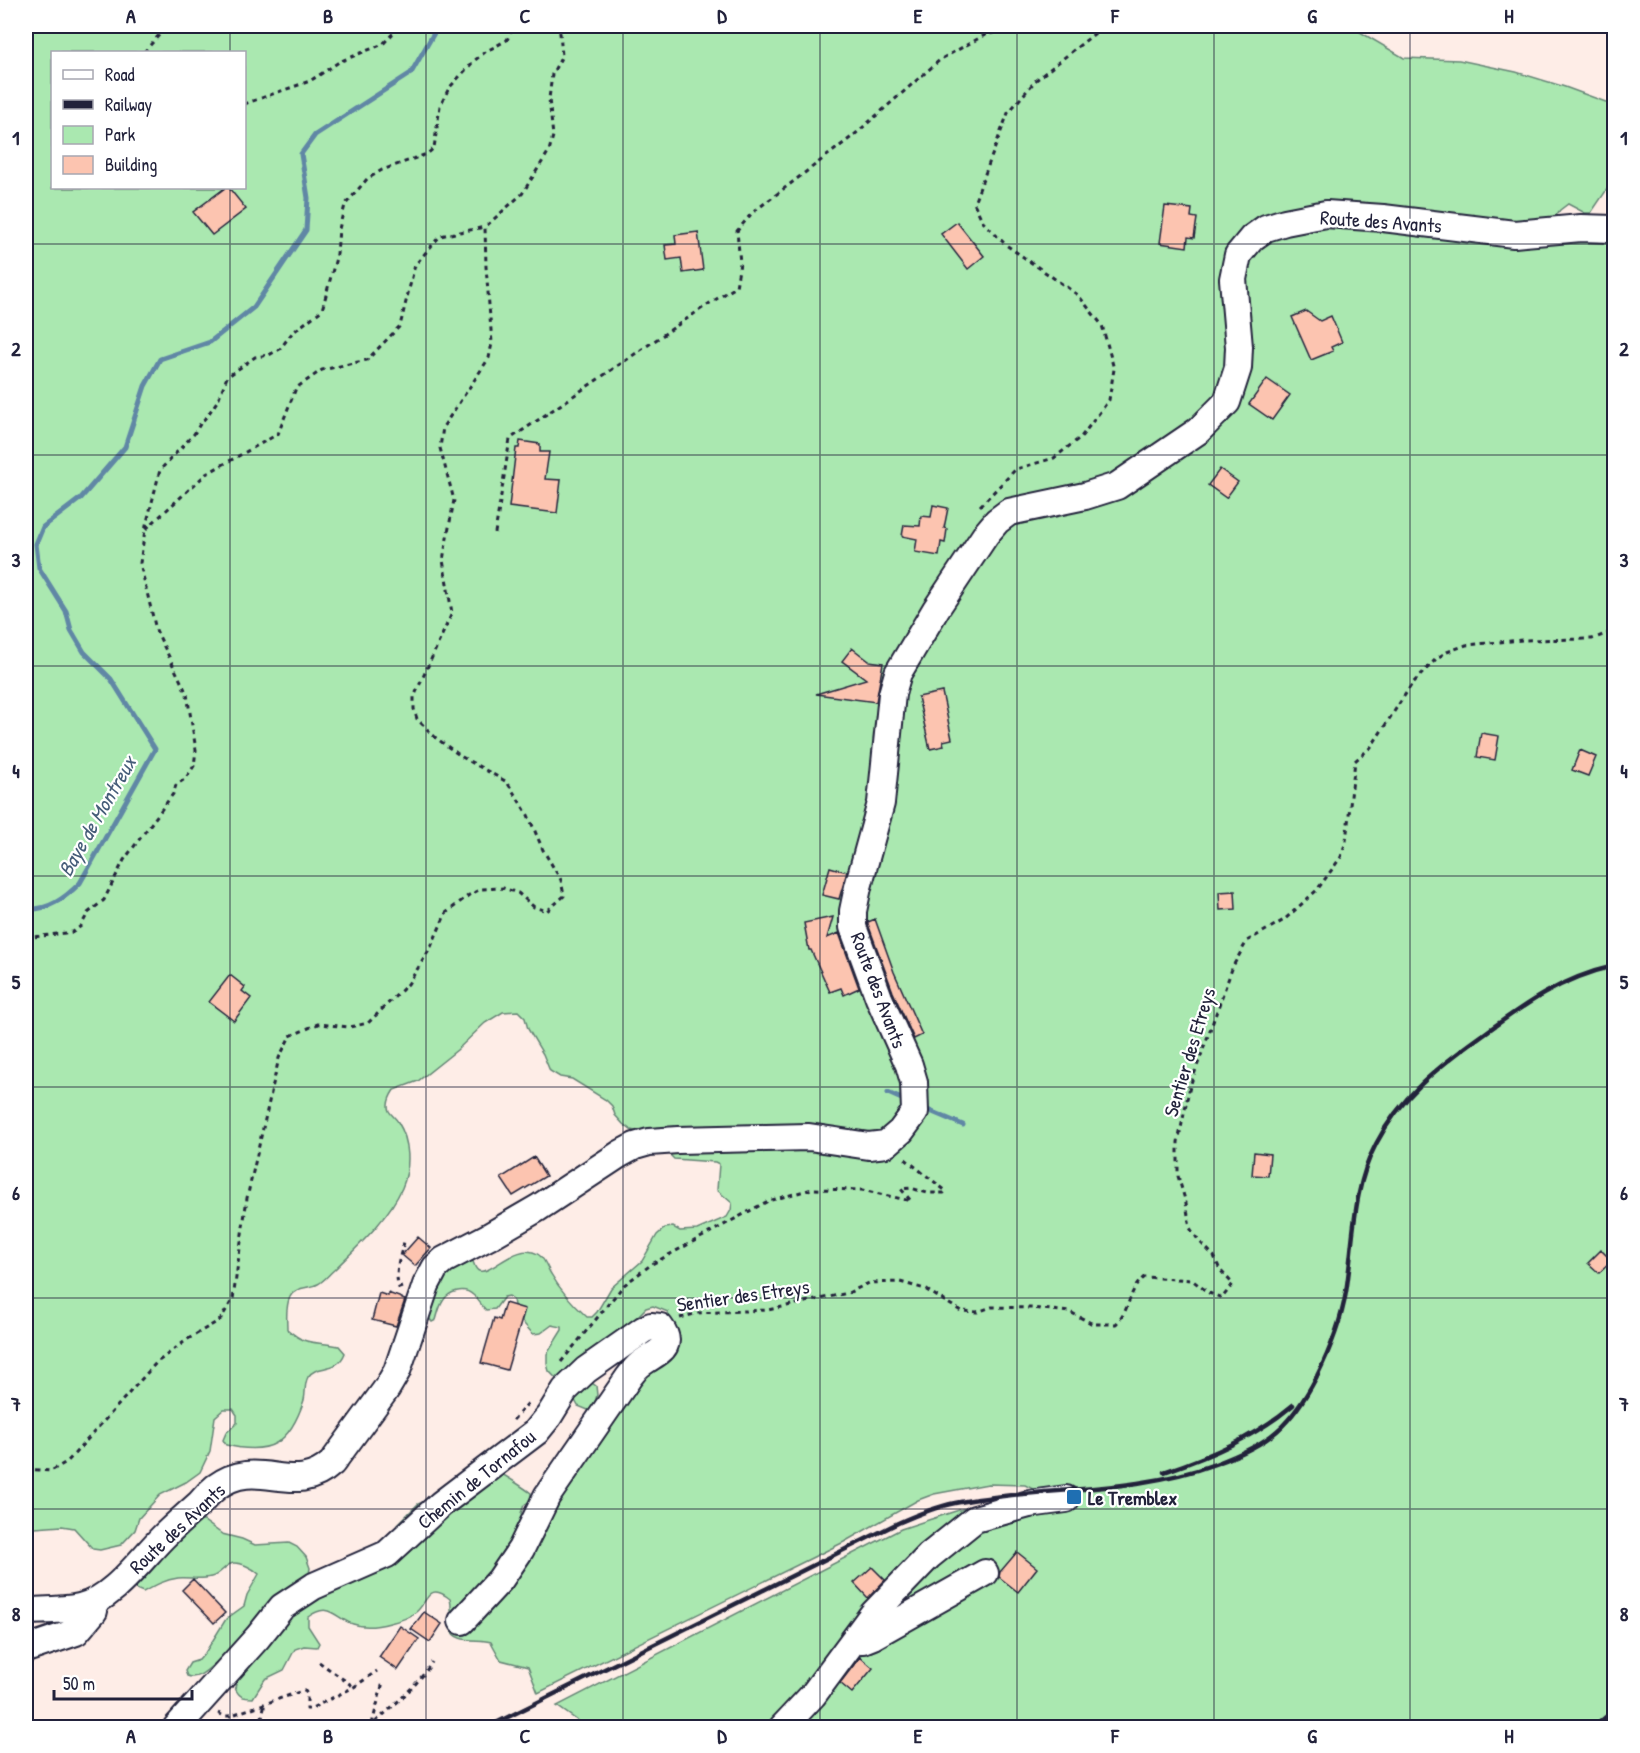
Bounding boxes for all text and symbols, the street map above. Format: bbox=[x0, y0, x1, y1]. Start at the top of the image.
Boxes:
text: A bbox=[126, 2, 136, 29]
text: B bbox=[323, 2, 333, 29]
text: C bbox=[520, 2, 531, 29]
text: D bbox=[717, 2, 727, 29]
text: E bbox=[914, 2, 923, 29]
text: F bbox=[1110, 2, 1120, 29]
text: G bbox=[1307, 2, 1317, 29]
text: H bbox=[1504, 2, 1514, 29]
legend bbox=[51, 51, 246, 189]
text: Road bbox=[105, 62, 135, 87]
text: Railway bbox=[105, 92, 152, 117]
text: Park bbox=[105, 122, 136, 147]
text: 1 bbox=[12, 124, 20, 151]
text: 1 bbox=[1620, 124, 1628, 151]
text: Building bbox=[105, 152, 157, 177]
street label: Route des Avants bbox=[1319, 203, 1443, 239]
text: 2 bbox=[11, 335, 21, 362]
text: 2 bbox=[1619, 335, 1629, 362]
text: 3 bbox=[12, 546, 21, 573]
text: 3 bbox=[1620, 546, 1629, 573]
water label: Baye de Montreux bbox=[51, 749, 144, 881]
text: 4 bbox=[12, 757, 20, 784]
text: 4 bbox=[1620, 757, 1628, 784]
street label: Route des Avants bbox=[845, 928, 914, 1052]
text: 5 bbox=[12, 968, 21, 995]
text: 5 bbox=[1620, 968, 1629, 995]
street label: Sentier des Etreys bbox=[1157, 984, 1221, 1120]
text: 6 bbox=[12, 1179, 20, 1206]
text: 6 bbox=[1620, 1179, 1628, 1206]
street label: Sentier des Etreys bbox=[675, 1272, 811, 1318]
text: 7 bbox=[10, 1390, 21, 1417]
text: 7 bbox=[1618, 1390, 1629, 1417]
street label: Chemin de Tornafou bbox=[411, 1423, 541, 1535]
street label: Route des Avants bbox=[123, 1476, 231, 1579]
place label: Le Tremblex bbox=[1088, 1484, 1177, 1511]
marker: Le Tremblex bbox=[1065, 1488, 1083, 1506]
text: 8 bbox=[12, 1600, 21, 1627]
text: 8 bbox=[1620, 1600, 1629, 1627]
scale bar bbox=[54, 1663, 192, 1701]
text: 50 m bbox=[63, 1671, 95, 1696]
text: A bbox=[126, 1722, 136, 1749]
text: B bbox=[323, 1722, 333, 1749]
text: C bbox=[520, 1722, 531, 1749]
text: D bbox=[717, 1722, 727, 1749]
text: E bbox=[914, 1722, 923, 1749]
text: F bbox=[1110, 1722, 1120, 1749]
text: G bbox=[1307, 1722, 1317, 1749]
text: H bbox=[1504, 1722, 1514, 1749]

